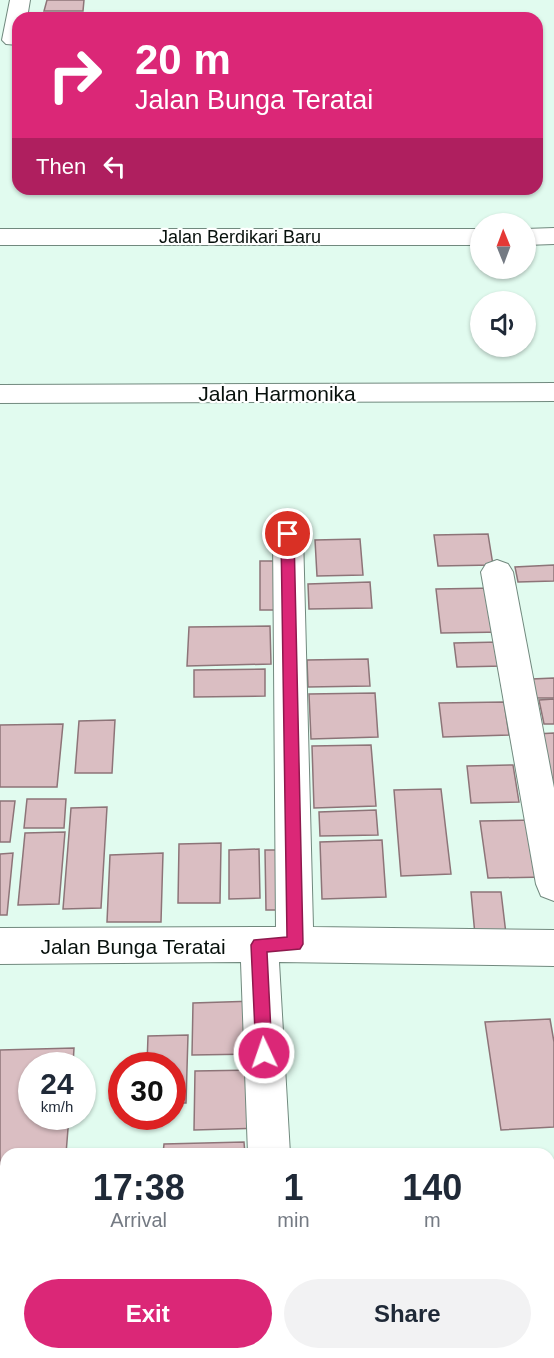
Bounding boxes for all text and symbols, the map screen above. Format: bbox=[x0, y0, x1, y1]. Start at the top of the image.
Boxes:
icon: right bbox=[36, 36, 114, 114]
text: 20 m bbox=[135, 36, 231, 83]
text: Jalan Bunga Teratai bbox=[135, 85, 373, 115]
icon: left bbox=[98, 150, 131, 183]
text: Then bbox=[36, 154, 86, 179]
north arrow bbox=[470, 213, 536, 279]
map controls bbox=[470, 213, 536, 357]
street label: Jalan Berdikari Baru bbox=[159, 227, 321, 247]
button: sound bbox=[470, 291, 536, 357]
street label: Jalan Harmonika bbox=[198, 382, 356, 405]
pin bbox=[262, 508, 313, 559]
icon: arrive bbox=[271, 517, 304, 550]
street label: Jalan Bunga Teratai bbox=[40, 935, 226, 958]
position arrow bbox=[232, 1021, 296, 1085]
speed limit sign: 30 bbox=[108, 1052, 186, 1130]
text: 24 bbox=[40, 1067, 74, 1100]
text: km/h bbox=[41, 1098, 73, 1115]
text: 17:38 bbox=[93, 1167, 185, 1208]
text: 1 bbox=[283, 1167, 303, 1208]
text: 140 bbox=[402, 1167, 462, 1208]
text: Arrival bbox=[110, 1209, 167, 1231]
text: min bbox=[277, 1209, 310, 1231]
text: m bbox=[424, 1209, 441, 1231]
button: Exit bbox=[24, 1279, 272, 1348]
button: Share bbox=[284, 1279, 531, 1348]

